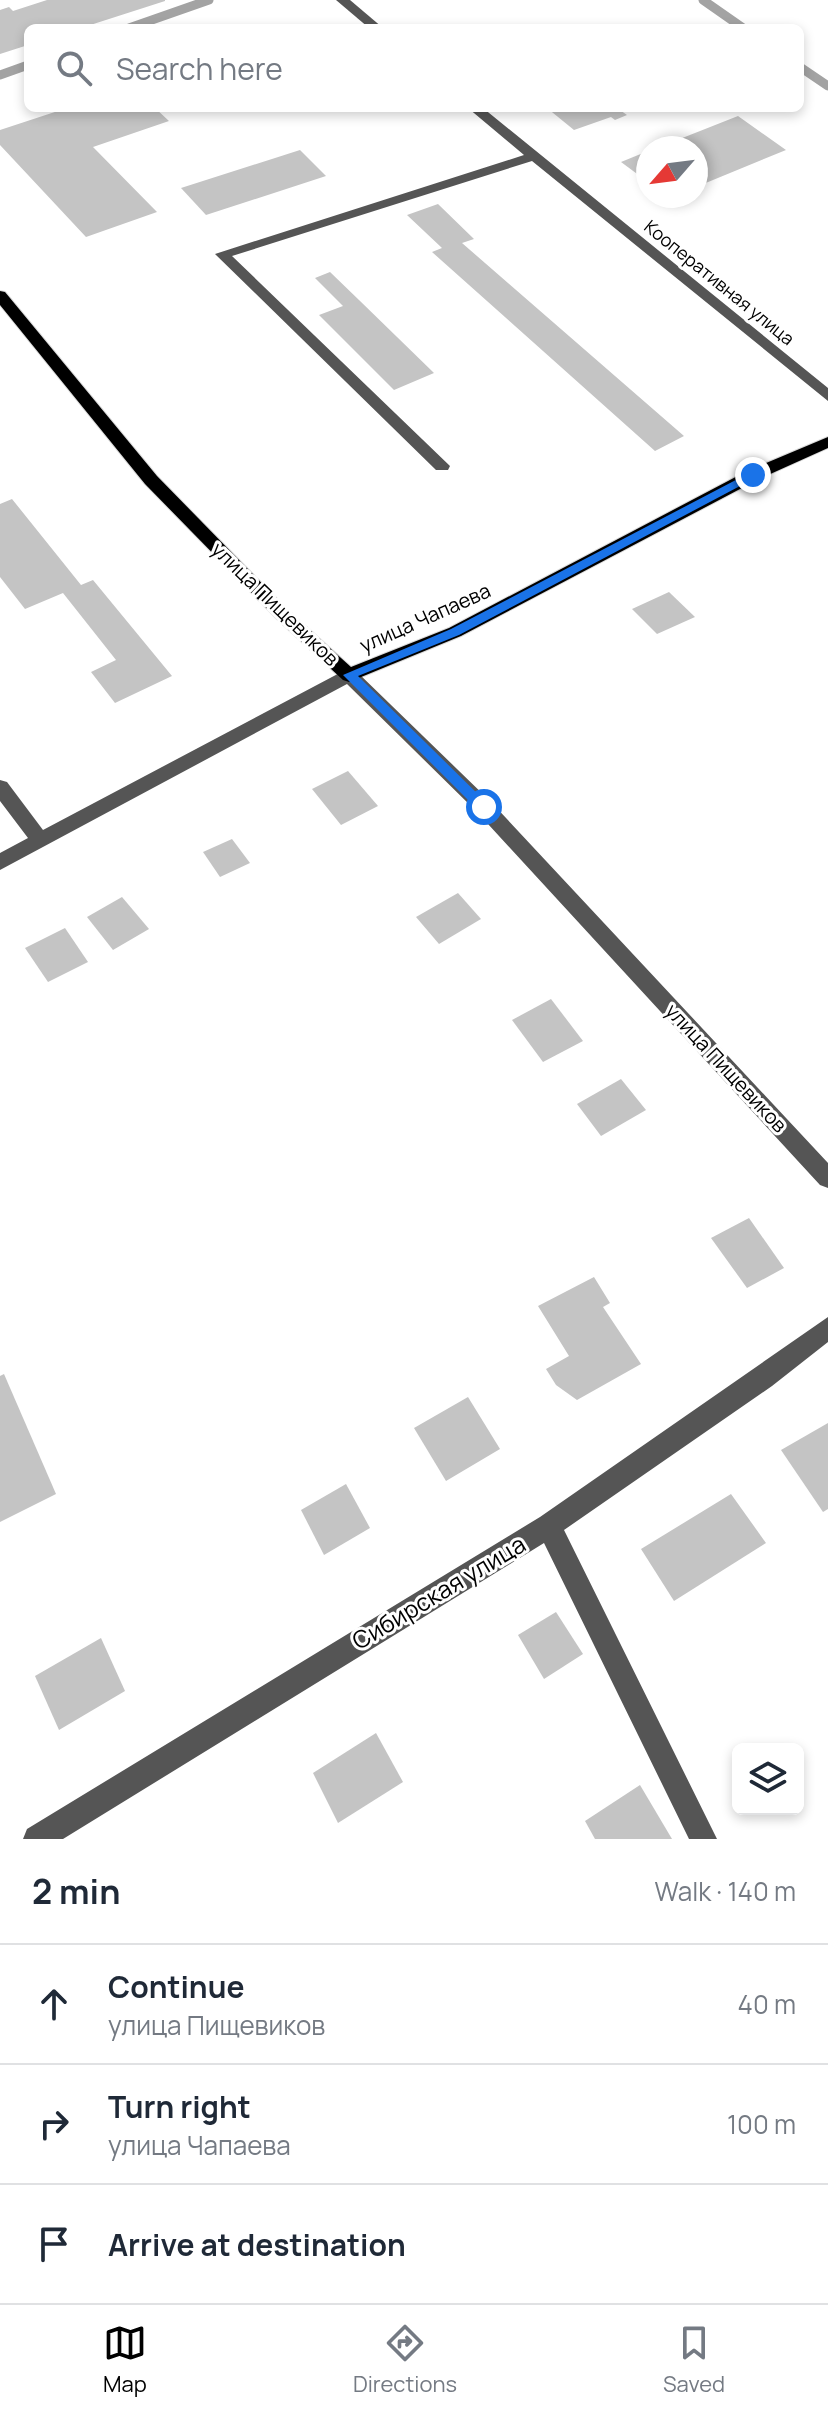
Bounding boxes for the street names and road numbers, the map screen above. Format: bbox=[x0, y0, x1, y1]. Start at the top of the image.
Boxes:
street label: Кооперативная улица bbox=[640, 214, 800, 350]
street label: улица Пищевиков bbox=[206, 536, 345, 672]
street label: улица Чапаева bbox=[355, 577, 494, 658]
street label: улица Пищевиков bbox=[659, 997, 793, 1138]
street label: Сибирская улица bbox=[345, 1527, 531, 1657]

